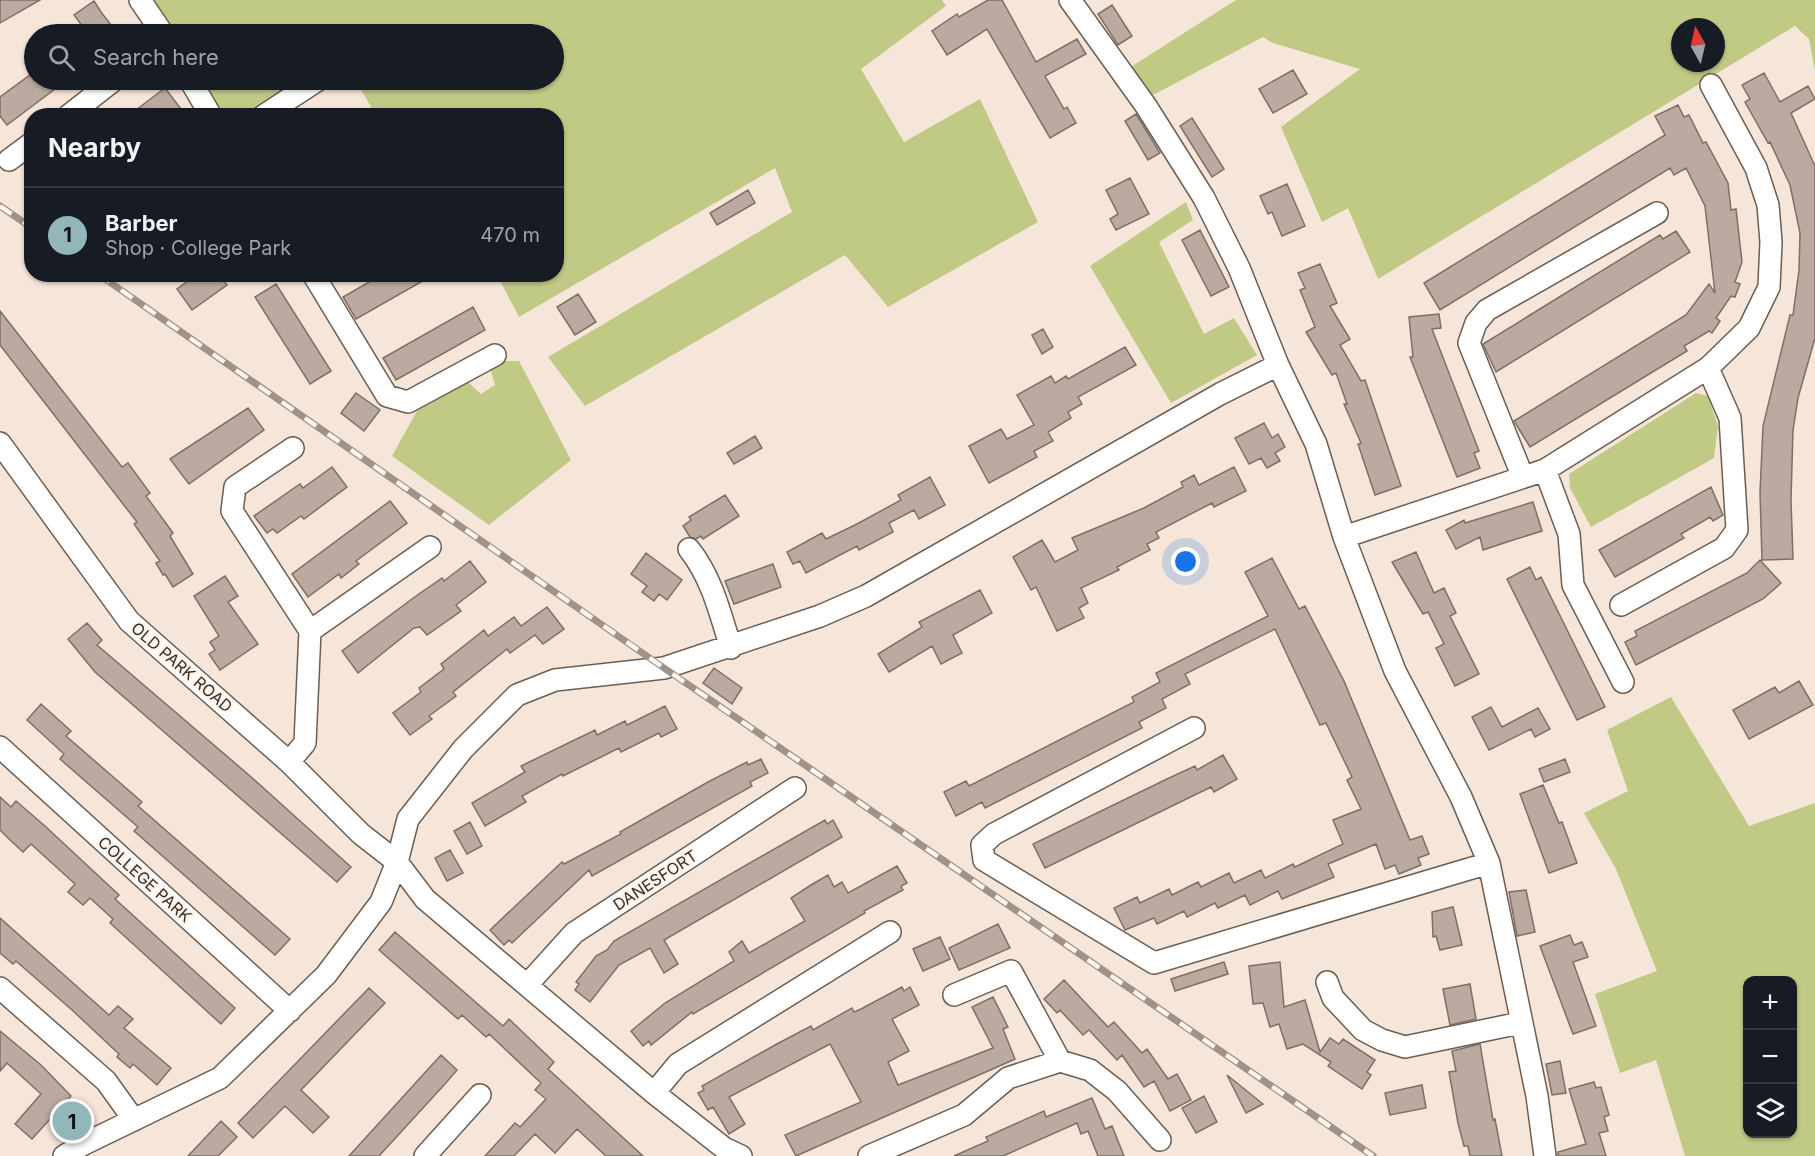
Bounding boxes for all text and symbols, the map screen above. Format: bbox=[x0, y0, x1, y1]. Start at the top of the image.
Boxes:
north arrow bbox=[1671, 18, 1725, 72]
search box bbox=[24, 24, 564, 90]
icon: search bbox=[45, 41, 78, 74]
text: Search here bbox=[93, 44, 219, 70]
text: Nearby bbox=[48, 132, 141, 163]
text: Barber bbox=[105, 210, 178, 236]
text: 1 bbox=[63, 223, 72, 247]
text: 470 m bbox=[480, 223, 540, 247]
text: Shop · College Park bbox=[105, 236, 291, 260]
your location bbox=[1171, 547, 1200, 576]
street label: OLD PARK ROAD bbox=[127, 618, 237, 716]
street label: COLLEGE PARK bbox=[94, 832, 196, 926]
street label: DANESFORT bbox=[609, 845, 701, 915]
map controls bbox=[1743, 976, 1797, 1138]
button: + bbox=[1743, 976, 1797, 1030]
button: − bbox=[1743, 1030, 1797, 1084]
button: layers bbox=[1743, 1084, 1797, 1138]
pin: 1 bbox=[52, 1098, 92, 1144]

